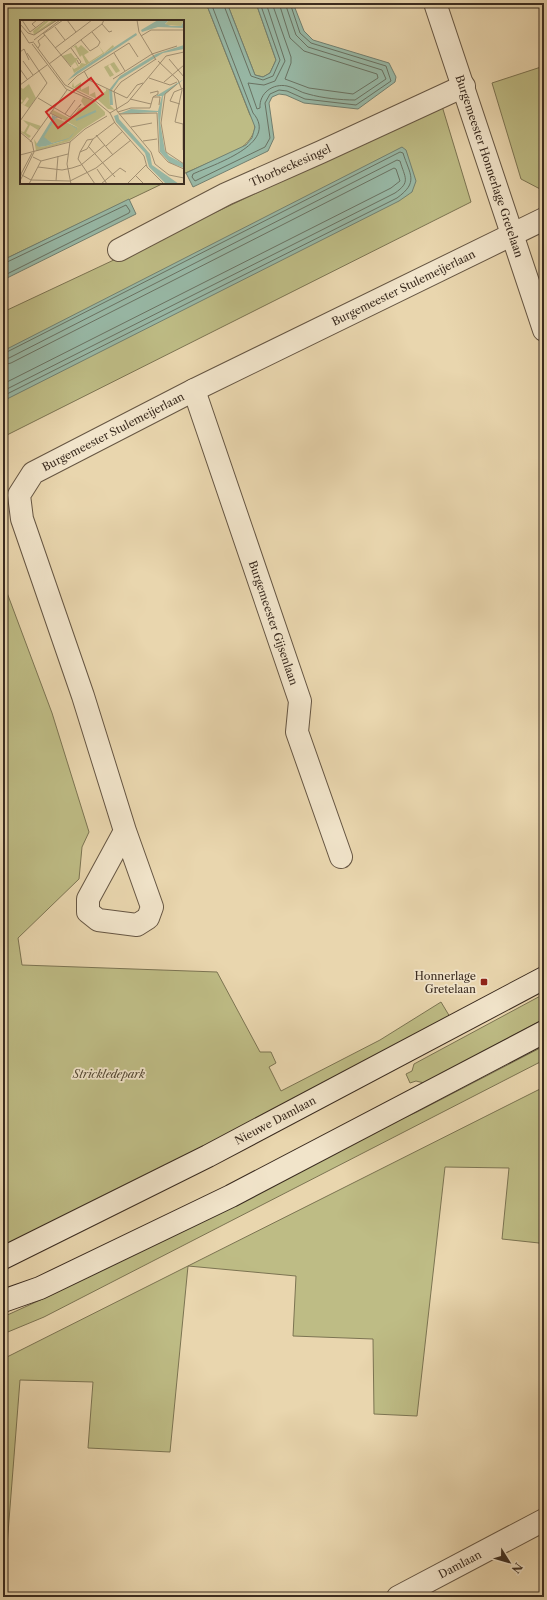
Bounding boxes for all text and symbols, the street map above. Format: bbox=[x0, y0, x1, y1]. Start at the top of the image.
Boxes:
inset map bbox=[20, 20, 184, 184]
street label: Burgemeester Honnerlage Gretelaan bbox=[452, 73, 526, 259]
street label: Thorbeckesingel bbox=[247, 141, 334, 190]
street label: Burgemeester Stulemeijerlaan bbox=[329, 247, 478, 329]
street label: Burgemeester Stulemeijerlaan bbox=[40, 389, 187, 474]
street label: Burgemeester Gijsenlaan bbox=[246, 559, 301, 687]
place label: Honnerlage Gretelaan bbox=[415, 969, 476, 996]
marker: Honnerlage Gretelaan bbox=[479, 977, 489, 987]
park label: Strickledepark bbox=[72, 1067, 145, 1081]
street label: Nieuwe Damlaan bbox=[232, 1093, 318, 1148]
north arrow bbox=[489, 1542, 529, 1582]
street label: Damlaan bbox=[436, 1547, 484, 1581]
text: N bbox=[508, 1560, 525, 1576]

